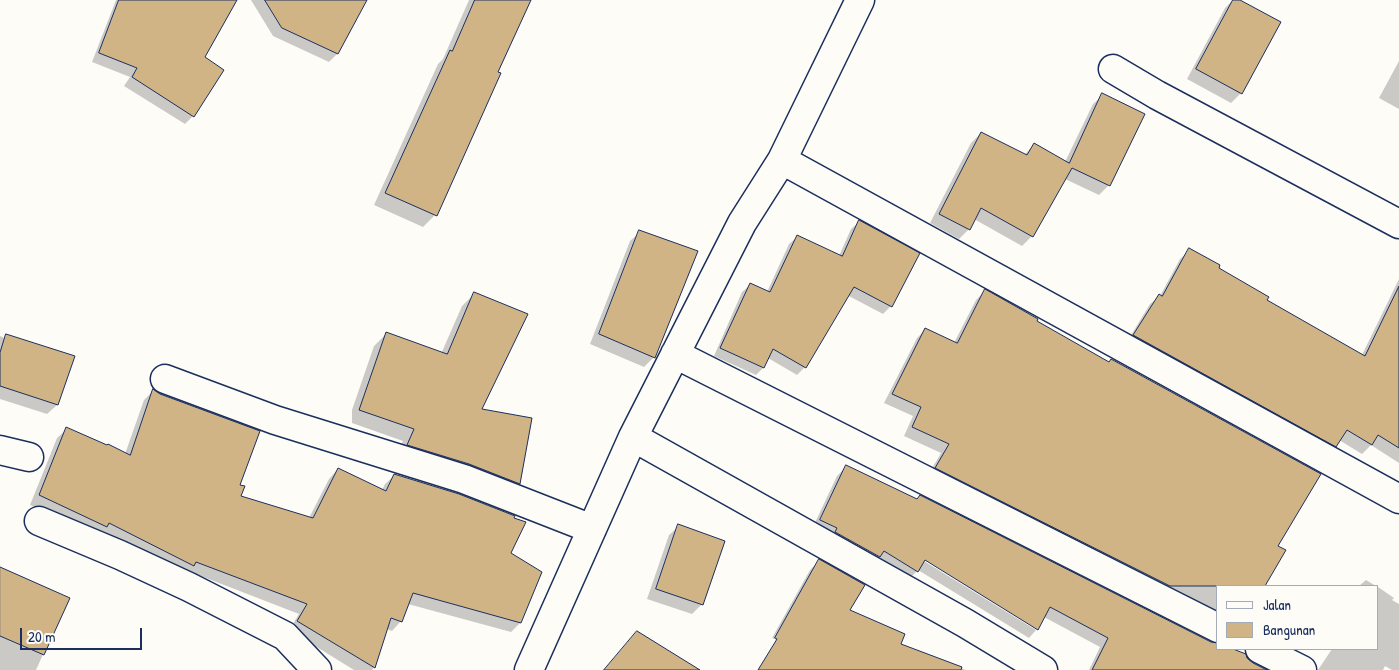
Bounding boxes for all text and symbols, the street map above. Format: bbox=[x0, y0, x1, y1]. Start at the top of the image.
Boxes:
legend bbox=[1216, 585, 1379, 650]
text: Jalan bbox=[1263, 594, 1291, 615]
scale bar bbox=[22, 618, 145, 650]
text: Bangunan bbox=[1263, 619, 1315, 640]
text: 20 m bbox=[28, 626, 55, 647]

